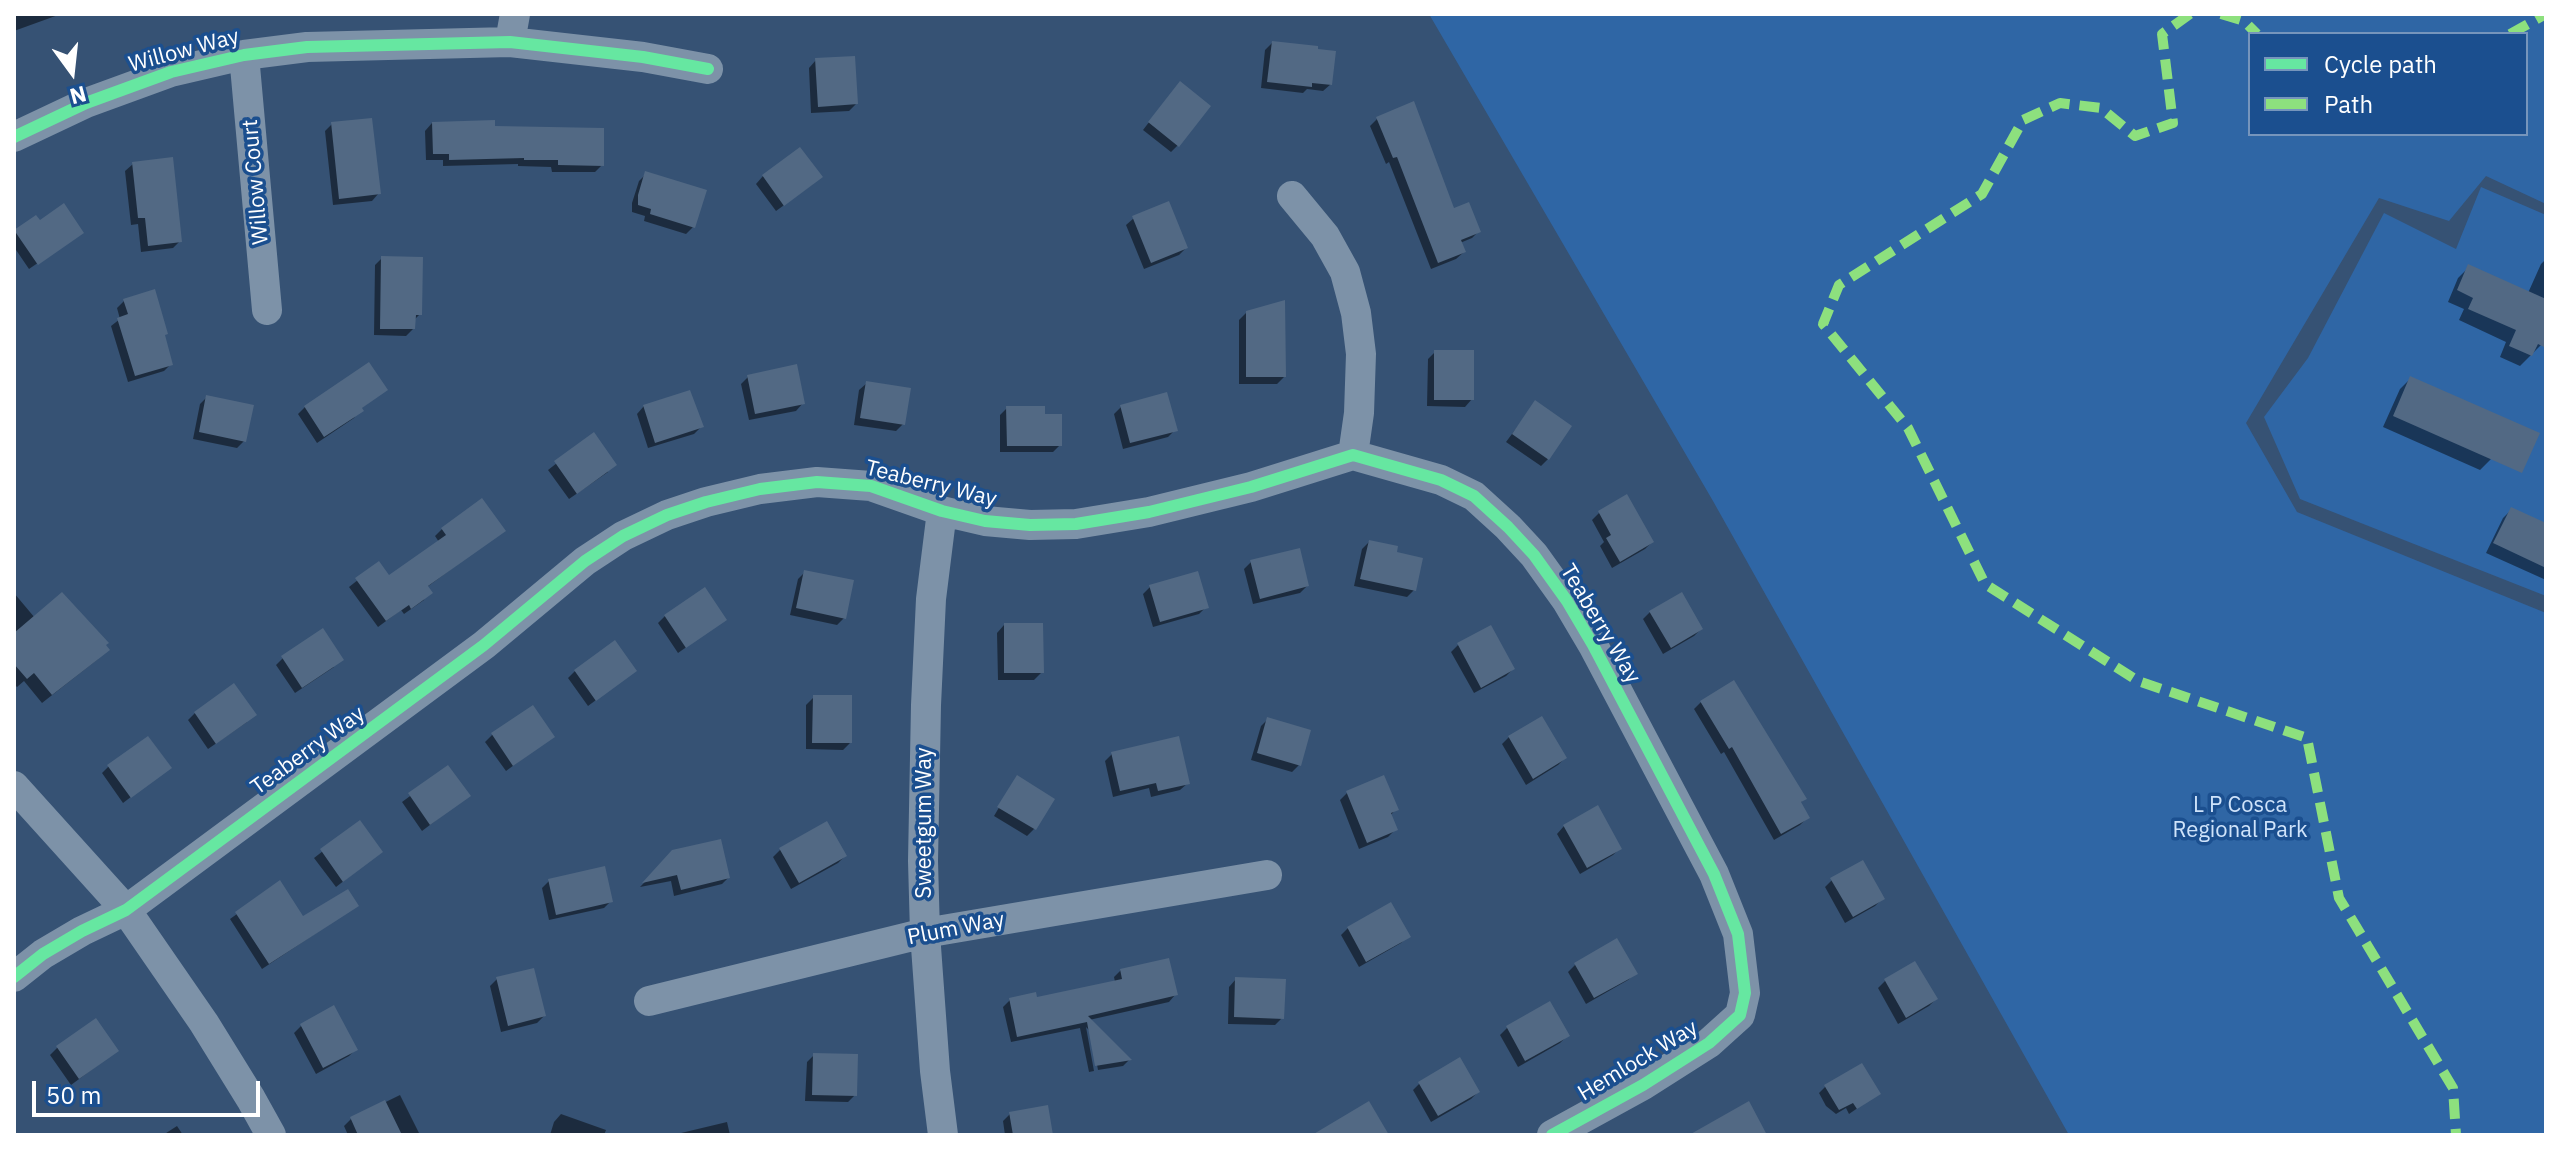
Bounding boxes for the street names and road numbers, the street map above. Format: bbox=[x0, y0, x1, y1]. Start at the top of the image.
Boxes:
street label: Willow Way bbox=[126, 24, 242, 78]
street label: Willow Court bbox=[237, 118, 275, 246]
street label: Teaberry Way bbox=[863, 455, 999, 513]
street label: Teaberry Way bbox=[1554, 560, 1646, 688]
street label: Teaberry Way bbox=[246, 701, 370, 801]
street label: Sweetgum Way bbox=[912, 747, 938, 899]
street label: Plum Way bbox=[905, 907, 1007, 951]
street label: Hemlock Way bbox=[1573, 1015, 1703, 1107]

